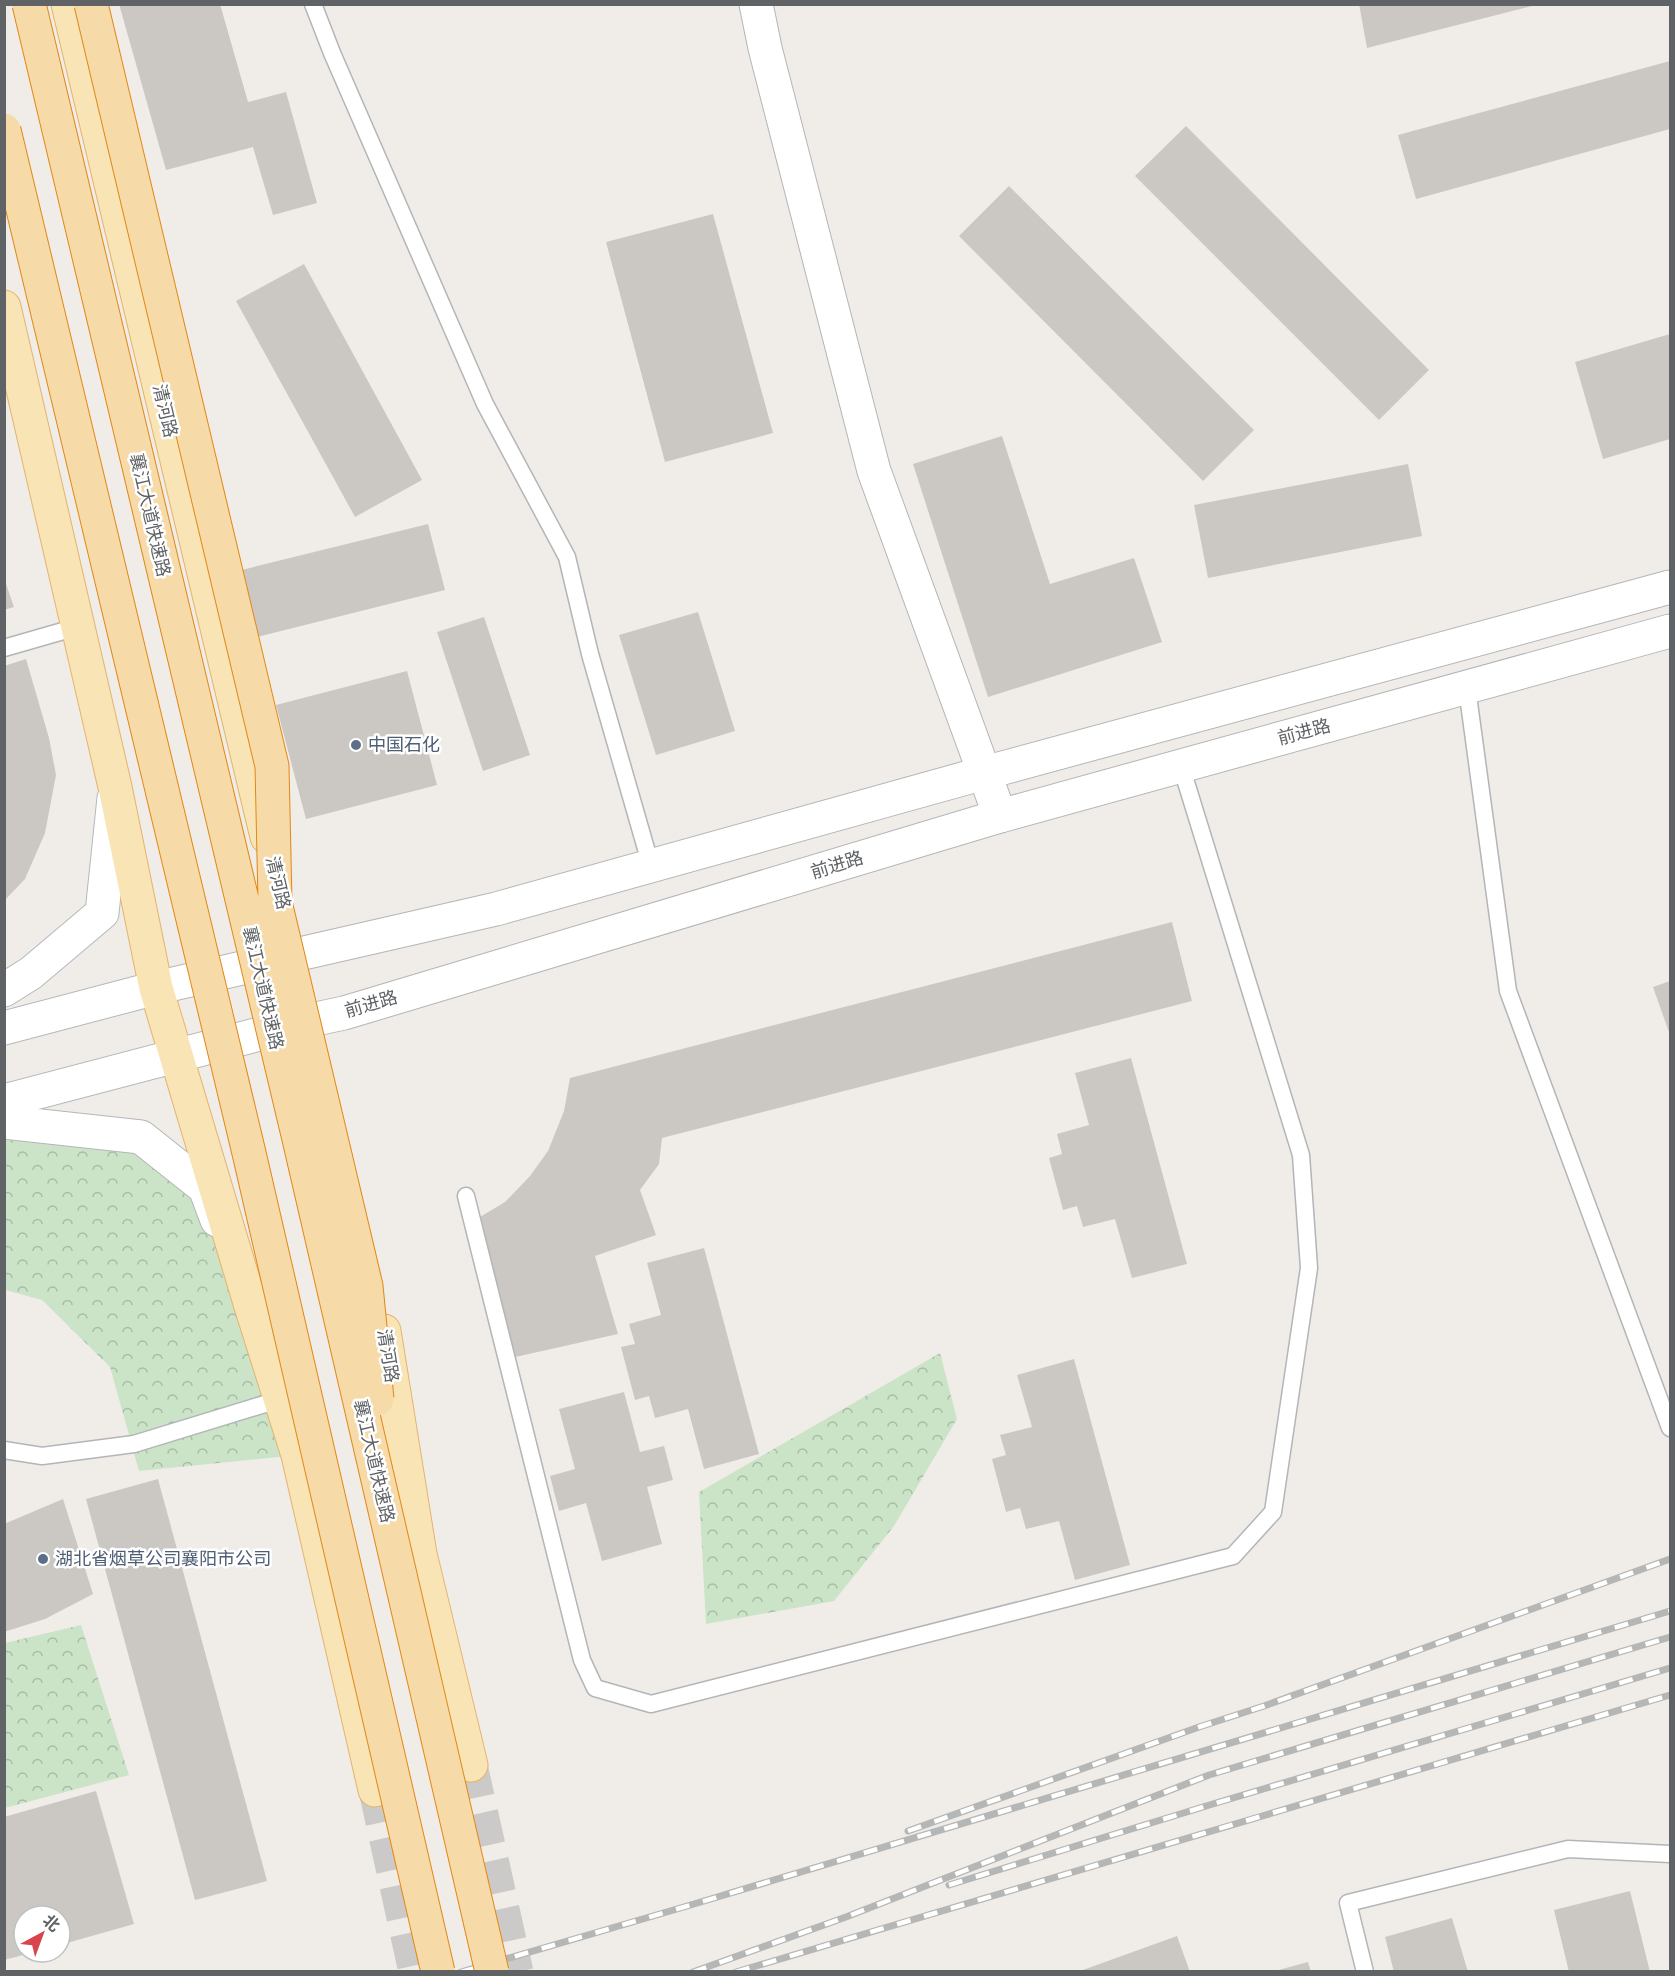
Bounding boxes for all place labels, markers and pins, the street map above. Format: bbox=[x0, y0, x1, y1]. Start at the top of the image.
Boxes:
place label: 中国石化 bbox=[368, 733, 440, 757]
marker: 中国石化 bbox=[349, 738, 363, 752]
place label: 湖北省烟草公司襄阳市公司 bbox=[55, 1547, 271, 1571]
marker: 湖北省烟草公司襄阳市公司 bbox=[36, 1552, 50, 1566]

